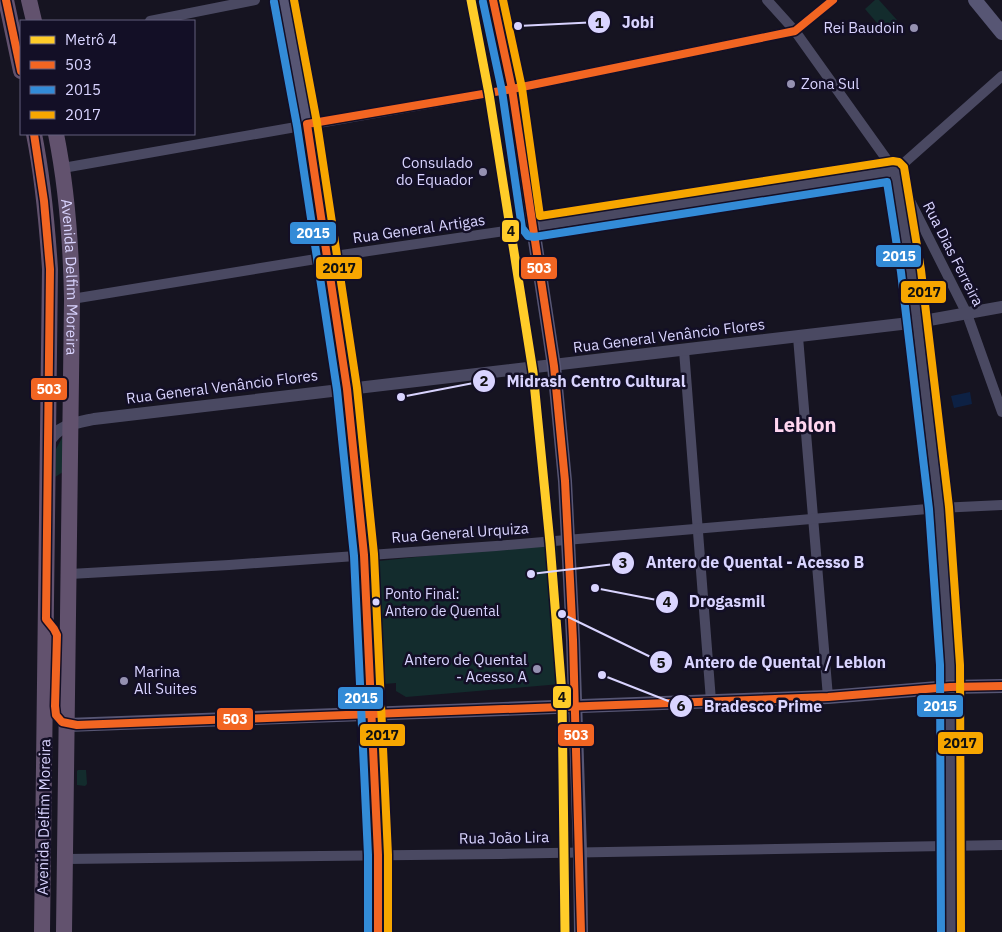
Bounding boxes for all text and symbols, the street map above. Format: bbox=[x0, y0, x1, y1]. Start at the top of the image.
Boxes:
callout: Jobi bbox=[586, 7, 664, 38]
text: Jobi bbox=[622, 12, 654, 32]
text: 1 bbox=[594, 13, 604, 32]
place label: Rei Baudoin bbox=[823, 18, 904, 37]
legend bbox=[20, 20, 195, 135]
marker: Rei Baudoin bbox=[908, 22, 920, 34]
text: Metrô 4 bbox=[65, 30, 117, 49]
text: 503 bbox=[65, 55, 92, 74]
place label: Zona Sul bbox=[801, 74, 859, 93]
marker: Zona Sul bbox=[785, 78, 797, 90]
text: 2015 bbox=[65, 80, 101, 99]
text: 2017 bbox=[65, 105, 101, 124]
place label: Consulado do Equador bbox=[396, 153, 473, 189]
marker: Consulado do Equador bbox=[477, 166, 489, 178]
street label: Avenida Delfim Moreira bbox=[57, 198, 82, 355]
street label: Rua Dias Ferreira bbox=[919, 198, 988, 309]
street label: Rua General Artigas bbox=[351, 210, 486, 247]
line badge: 4 bbox=[501, 219, 520, 243]
line badge: 2015 bbox=[289, 221, 337, 245]
text: 4 bbox=[507, 222, 515, 240]
text: 2015 bbox=[296, 224, 330, 242]
line badge: 2015 bbox=[875, 244, 922, 268]
text: 2015 bbox=[882, 247, 916, 265]
line badge: 2017 bbox=[315, 256, 363, 280]
line badge: 503 bbox=[520, 256, 558, 280]
text: 2017 bbox=[322, 259, 356, 277]
text: 503 bbox=[526, 259, 552, 277]
line badge: 2017 bbox=[900, 280, 947, 304]
text: 2017 bbox=[907, 283, 941, 301]
street label: Rua General Venâncio Flores bbox=[572, 314, 766, 357]
street label: Rua General Venâncio Flores bbox=[125, 365, 319, 408]
callout: Midrash Centro Cultural bbox=[472, 365, 696, 396]
text: 2 bbox=[479, 371, 489, 390]
text: Midrash Centro Cultural bbox=[507, 371, 686, 391]
line badge: 503 bbox=[30, 377, 68, 401]
text: 503 bbox=[36, 380, 62, 398]
district label: Leblon bbox=[773, 411, 837, 438]
street label: Rua General Urquiza bbox=[391, 518, 529, 547]
callout: Antero de Quental - Acesso B bbox=[610, 547, 874, 578]
text: Antero de Quental - Acesso B bbox=[646, 552, 865, 572]
text: 3 bbox=[618, 553, 628, 572]
place label: Ponto Final: Antero de Quental bbox=[385, 585, 500, 620]
callout: Drogasmil bbox=[654, 586, 775, 617]
text: Drogasmil bbox=[689, 591, 765, 611]
text: 4 bbox=[662, 592, 672, 611]
marker: Ponto Final: Antero de Quental bbox=[371, 597, 381, 607]
callout: Antero de Quental / Leblon bbox=[648, 647, 896, 678]
place label: Antero de Quental - Acesso A bbox=[404, 650, 527, 686]
text: Antero de Quental / Leblon bbox=[684, 652, 886, 672]
text: 5 bbox=[656, 653, 666, 672]
place label: Marina All Suites bbox=[134, 662, 197, 698]
marker: Antero de Quental - Acesso A bbox=[531, 663, 543, 675]
marker: Marina All Suites bbox=[118, 675, 130, 687]
line badge: 4 bbox=[552, 685, 572, 709]
line badge: 2015 bbox=[337, 686, 384, 710]
text: 4 bbox=[558, 688, 566, 706]
text: 2015 bbox=[344, 689, 378, 707]
callout: Bradesco Prime bbox=[668, 691, 832, 722]
line badge: 2015 bbox=[916, 694, 964, 718]
text: 6 bbox=[676, 696, 686, 715]
text: Bradesco Prime bbox=[704, 696, 822, 716]
text: 2015 bbox=[923, 697, 957, 715]
line badge: 503 bbox=[216, 707, 254, 731]
text: 503 bbox=[222, 710, 248, 728]
line badge: 2017 bbox=[359, 723, 406, 747]
line badge: 503 bbox=[557, 723, 595, 747]
text: 2017 bbox=[365, 726, 399, 744]
text: 503 bbox=[563, 726, 589, 744]
line badge: 2017 bbox=[937, 731, 984, 755]
text: 2017 bbox=[943, 734, 977, 752]
street label: Avenida Delfim Moreira bbox=[33, 739, 54, 895]
street label: Rua João Lira bbox=[459, 827, 549, 848]

